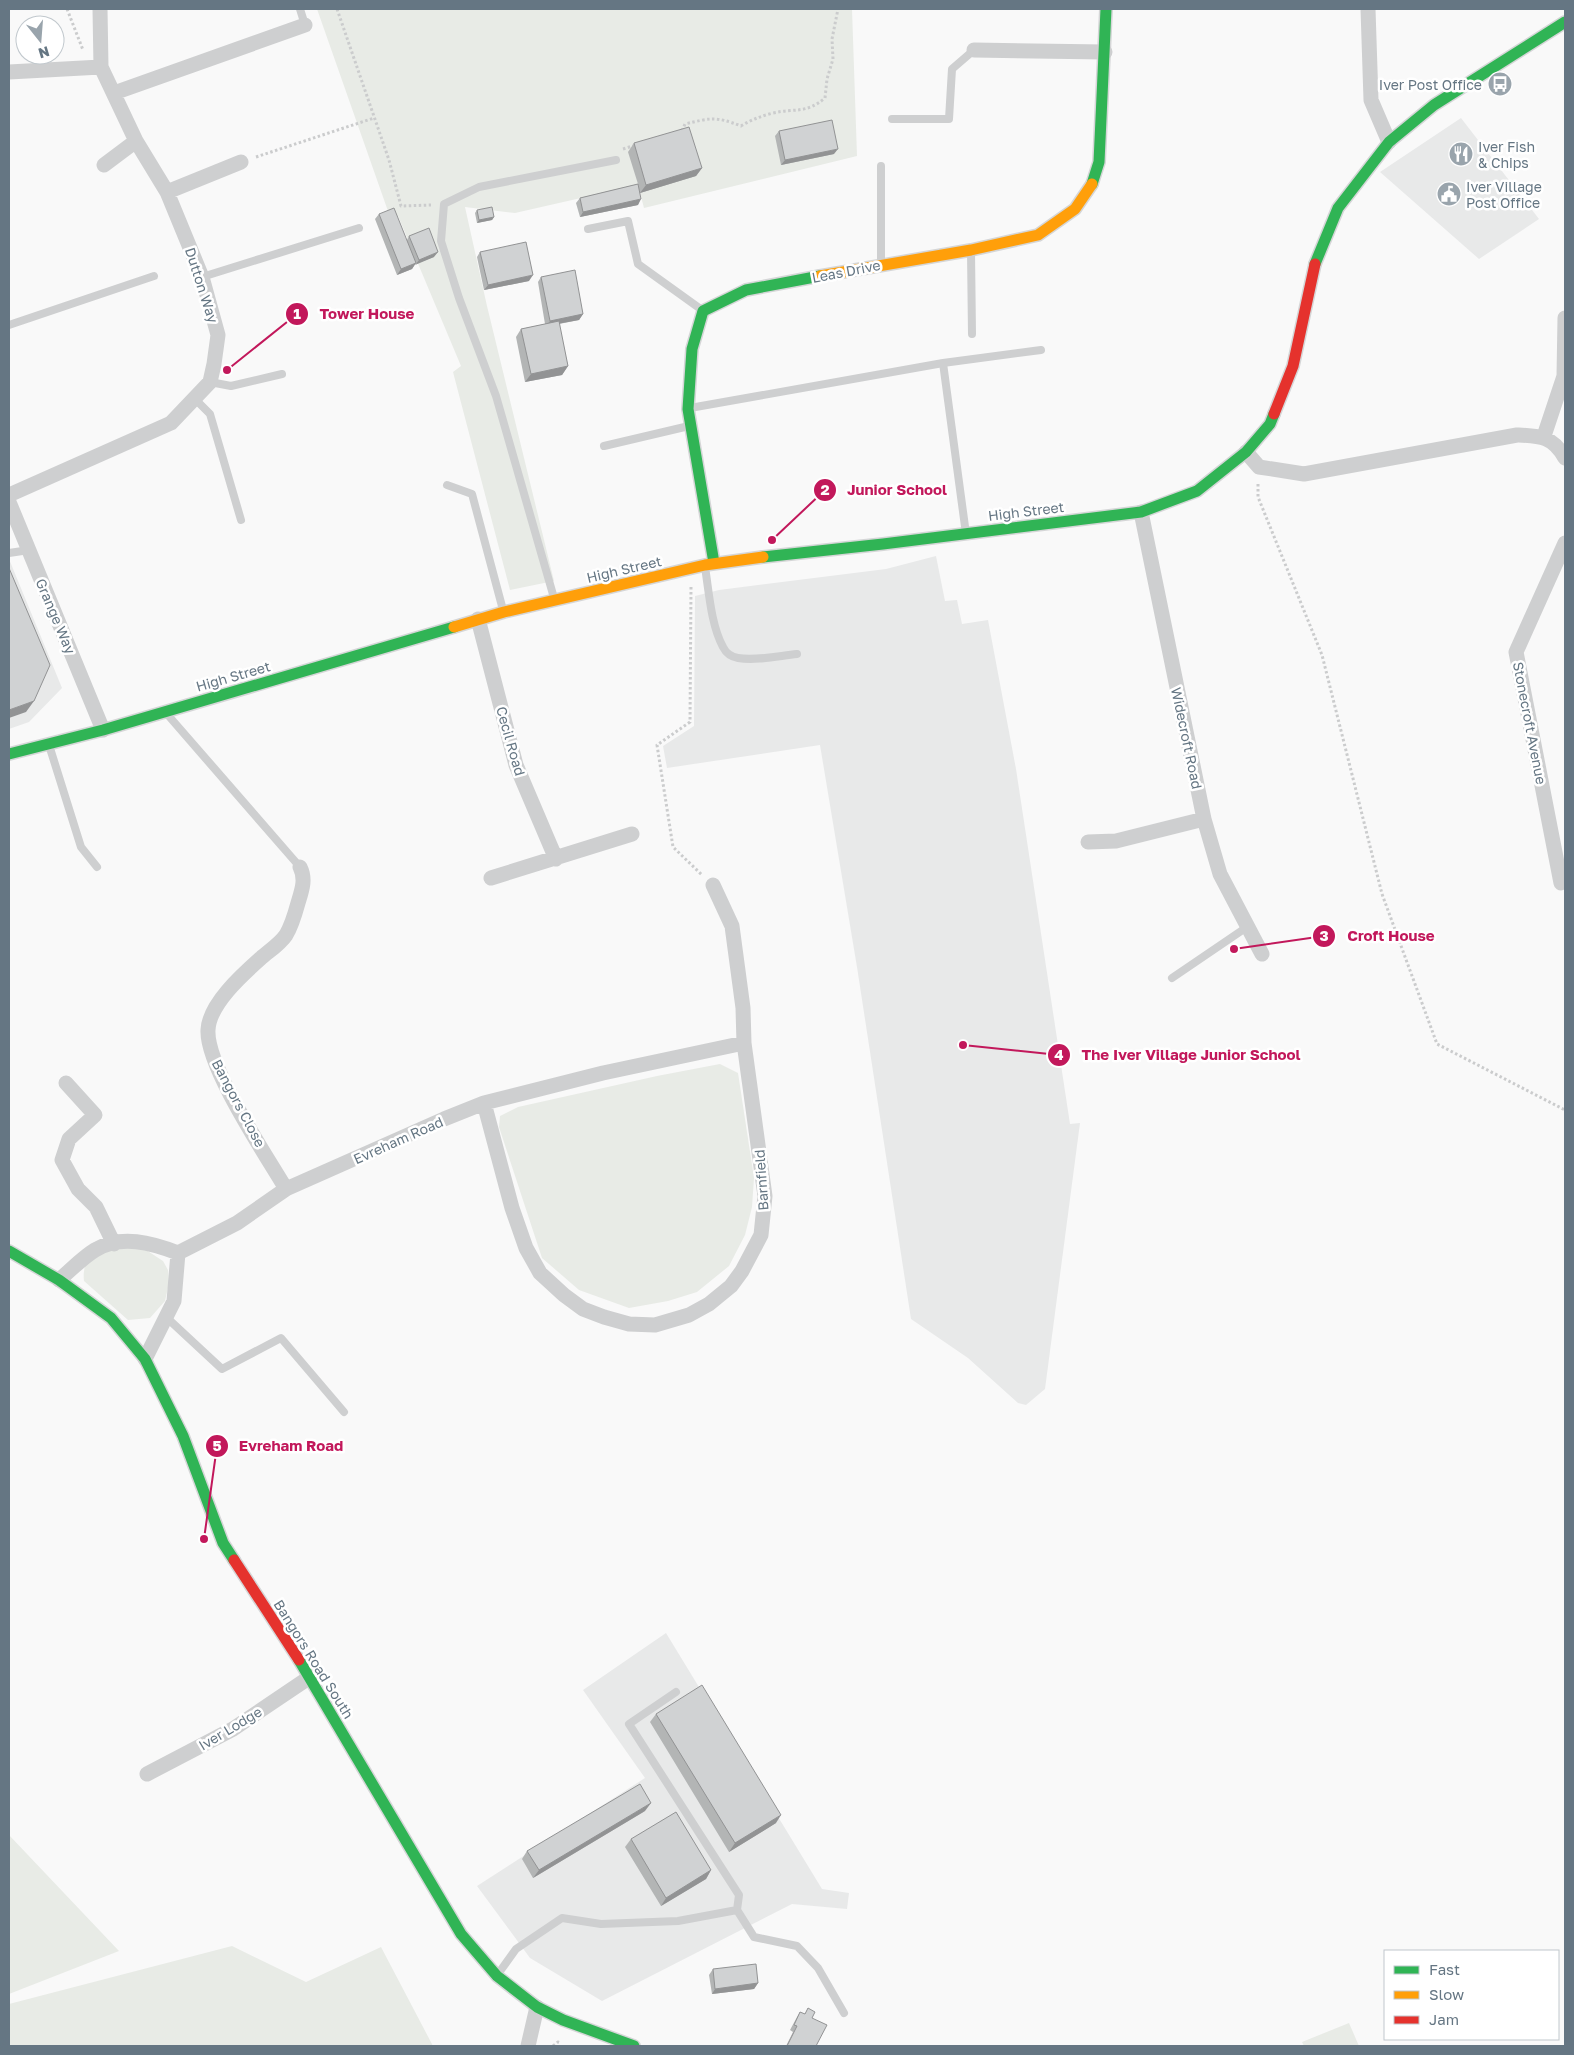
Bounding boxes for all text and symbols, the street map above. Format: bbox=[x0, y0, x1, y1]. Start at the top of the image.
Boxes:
north arrow bbox=[15, 15, 65, 65]
text: N bbox=[36, 43, 52, 63]
bus stop icon: Iver Post Office bbox=[1487, 71, 1513, 97]
place label: Iver Post Office bbox=[1379, 76, 1482, 93]
place label: Iver Fish & Chips bbox=[1478, 138, 1535, 171]
restaurant icon: Iver Fish & Chips bbox=[1448, 141, 1474, 167]
place label: Iver Village Post Office bbox=[1466, 178, 1542, 211]
public building icon: Iver Village Post Office bbox=[1436, 181, 1462, 207]
street label: Dutton Way bbox=[182, 245, 222, 325]
street label: Leas Drive bbox=[810, 256, 882, 286]
callout: Tower House bbox=[284, 299, 424, 329]
text: 1 bbox=[293, 304, 301, 322]
text: Tower House bbox=[320, 304, 415, 322]
callout: Junior School bbox=[812, 475, 957, 505]
text: 2 bbox=[820, 480, 830, 498]
text: Junior School bbox=[847, 480, 947, 498]
street label: High Street bbox=[987, 498, 1065, 524]
street label: High Street bbox=[585, 552, 663, 586]
street label: Grange Way bbox=[32, 576, 80, 656]
street label: High Street bbox=[194, 657, 272, 695]
street label: Stonecroft Avenue bbox=[1510, 660, 1550, 786]
street label: Widecroft Road bbox=[1168, 685, 1206, 791]
street label: Cecil Road bbox=[493, 704, 529, 778]
callout: Croft House bbox=[1312, 921, 1444, 951]
text: 3 bbox=[1319, 926, 1329, 944]
text: Croft House bbox=[1347, 926, 1435, 944]
callout: The Iver Village Junior School bbox=[1046, 1040, 1310, 1070]
text: 4 bbox=[1054, 1045, 1064, 1063]
text: The Iver Village Junior School bbox=[1081, 1045, 1301, 1063]
street label: Bangors Close bbox=[209, 1056, 269, 1150]
street label: Evreham Road bbox=[351, 1113, 445, 1167]
street label: Barnfield bbox=[750, 1149, 772, 1211]
callout: Evreham Road bbox=[204, 1431, 354, 1461]
text: 5 bbox=[212, 1436, 222, 1454]
text: Evreham Road bbox=[239, 1436, 343, 1454]
street label: Bangors Road South bbox=[270, 1596, 358, 1722]
street label: Iver Lodge bbox=[195, 1703, 265, 1753]
legend bbox=[1384, 1950, 1559, 2040]
text: Fast bbox=[1429, 1960, 1460, 1978]
text: Slow bbox=[1429, 1985, 1464, 2003]
text: Jam bbox=[1429, 2010, 1459, 2028]

